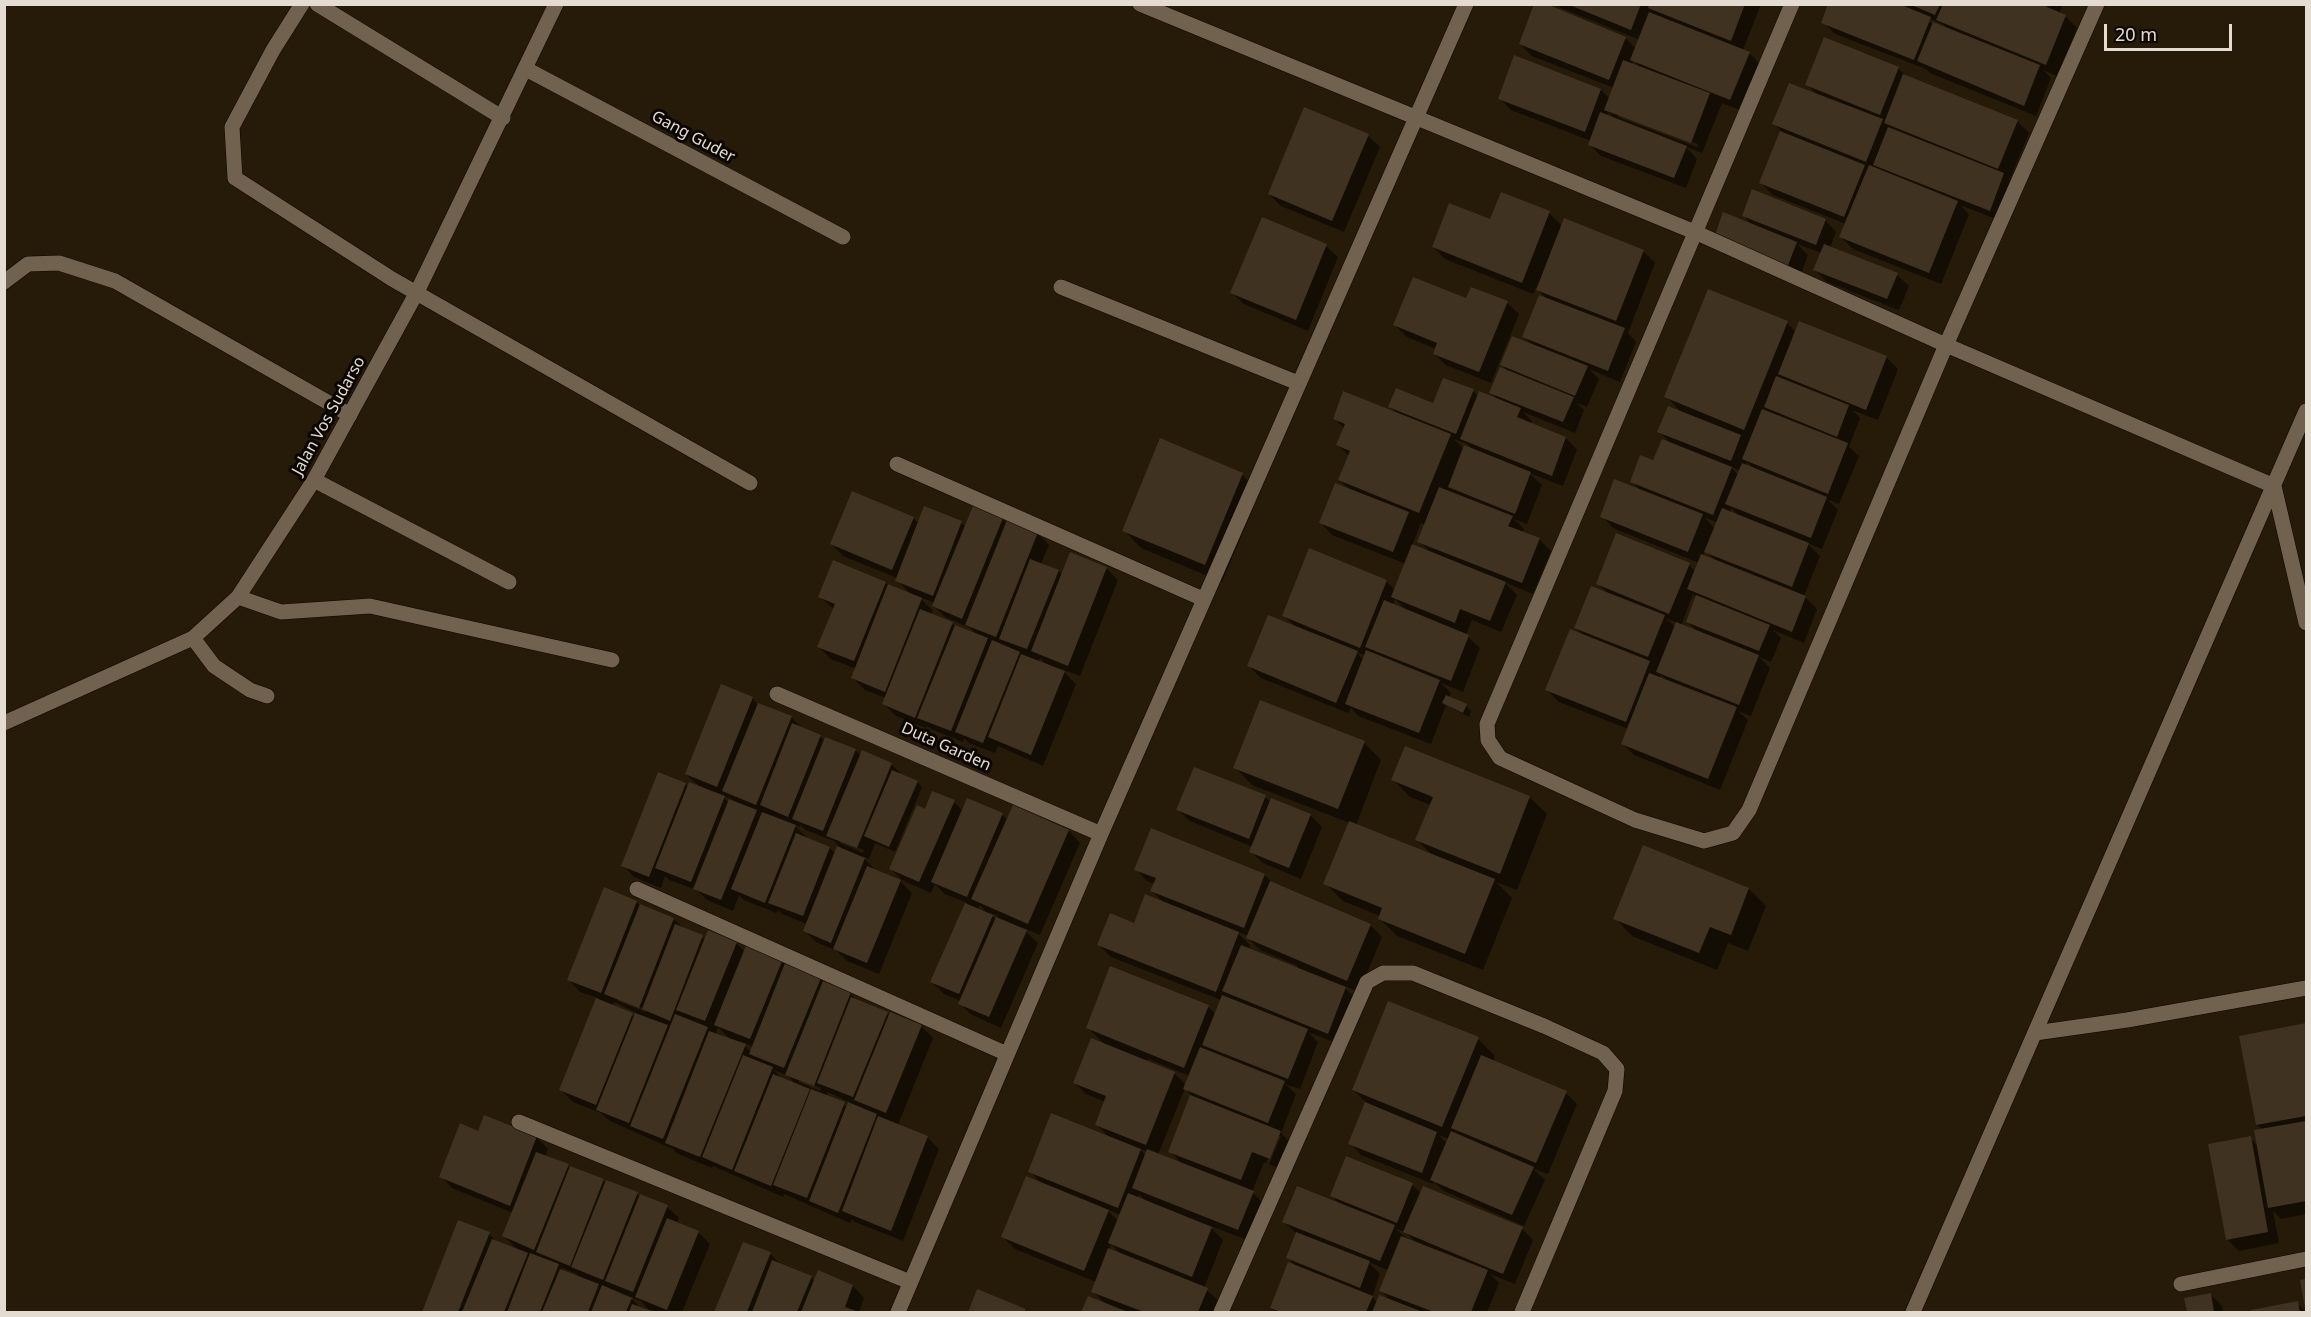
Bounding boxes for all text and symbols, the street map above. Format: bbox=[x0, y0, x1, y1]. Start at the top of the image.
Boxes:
scale bar bbox=[2107, 12, 2234, 50]
text: 20 m bbox=[2115, 22, 2157, 46]
street label: Gang Guder bbox=[648, 107, 738, 167]
street label: Jalan Vos Sudarso bbox=[288, 353, 370, 479]
street label: Duta Garden bbox=[898, 719, 994, 775]

